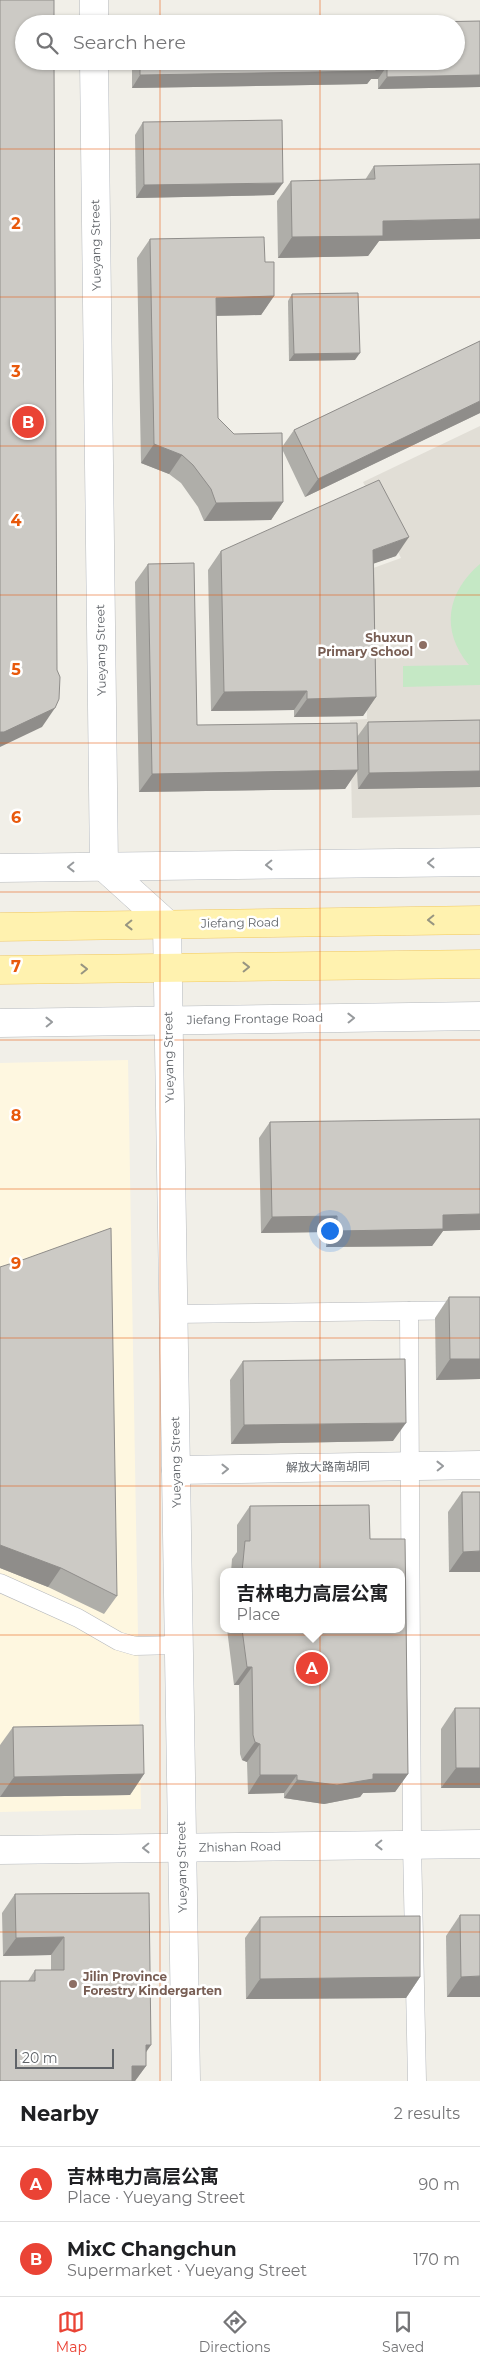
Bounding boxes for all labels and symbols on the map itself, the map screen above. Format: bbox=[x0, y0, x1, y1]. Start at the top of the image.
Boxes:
street label: Yueyang Street bbox=[87, 199, 104, 291]
text: 2 bbox=[11, 214, 21, 233]
text: 3 bbox=[10, 362, 21, 381]
pin: B bbox=[12, 403, 44, 441]
text: 4 bbox=[10, 511, 22, 530]
street label: Yueyang Street bbox=[92, 604, 109, 696]
place label: Shuxun Primary School bbox=[317, 630, 413, 659]
marker: Shuxun Primary School bbox=[417, 639, 429, 651]
text: 5 bbox=[11, 660, 21, 679]
text: 6 bbox=[11, 808, 21, 827]
one-way arrow bbox=[427, 858, 435, 868]
one-way arrow bbox=[265, 860, 272, 870]
one-way arrow bbox=[67, 862, 75, 873]
street label: Jiefang Road bbox=[200, 914, 279, 931]
one-way arrow bbox=[427, 915, 435, 926]
one-way arrow bbox=[125, 919, 133, 930]
text: 7 bbox=[11, 957, 21, 976]
one-way arrow bbox=[242, 962, 250, 972]
one-way arrow bbox=[80, 964, 88, 974]
street label: Jiefang Frontage Road bbox=[186, 1010, 323, 1027]
street label: Yueyang Street bbox=[160, 1011, 177, 1103]
one-way arrow bbox=[348, 1013, 355, 1023]
one-way arrow bbox=[45, 1017, 53, 1027]
text: 8 bbox=[11, 1106, 21, 1125]
your location bbox=[317, 1218, 343, 1244]
text: 9 bbox=[11, 1254, 21, 1273]
street label: Yueyang Street bbox=[167, 1416, 184, 1508]
street label: 解放大路南胡同 bbox=[286, 1458, 370, 1475]
one-way arrow bbox=[436, 1461, 444, 1471]
one-way arrow bbox=[221, 1464, 229, 1474]
pin: A bbox=[296, 1649, 328, 1687]
street label: Yueyang Street bbox=[173, 1821, 190, 1913]
street label: Zhishan Road bbox=[198, 1838, 282, 1855]
one-way arrow bbox=[375, 1840, 382, 1850]
one-way arrow bbox=[142, 1843, 150, 1853]
place label: Jilin Province Forestry Kindergarten bbox=[82, 1969, 222, 1998]
marker: Jilin Province Forestry Kindergarten bbox=[67, 1978, 79, 1990]
scale bar bbox=[15, 2046, 114, 2069]

